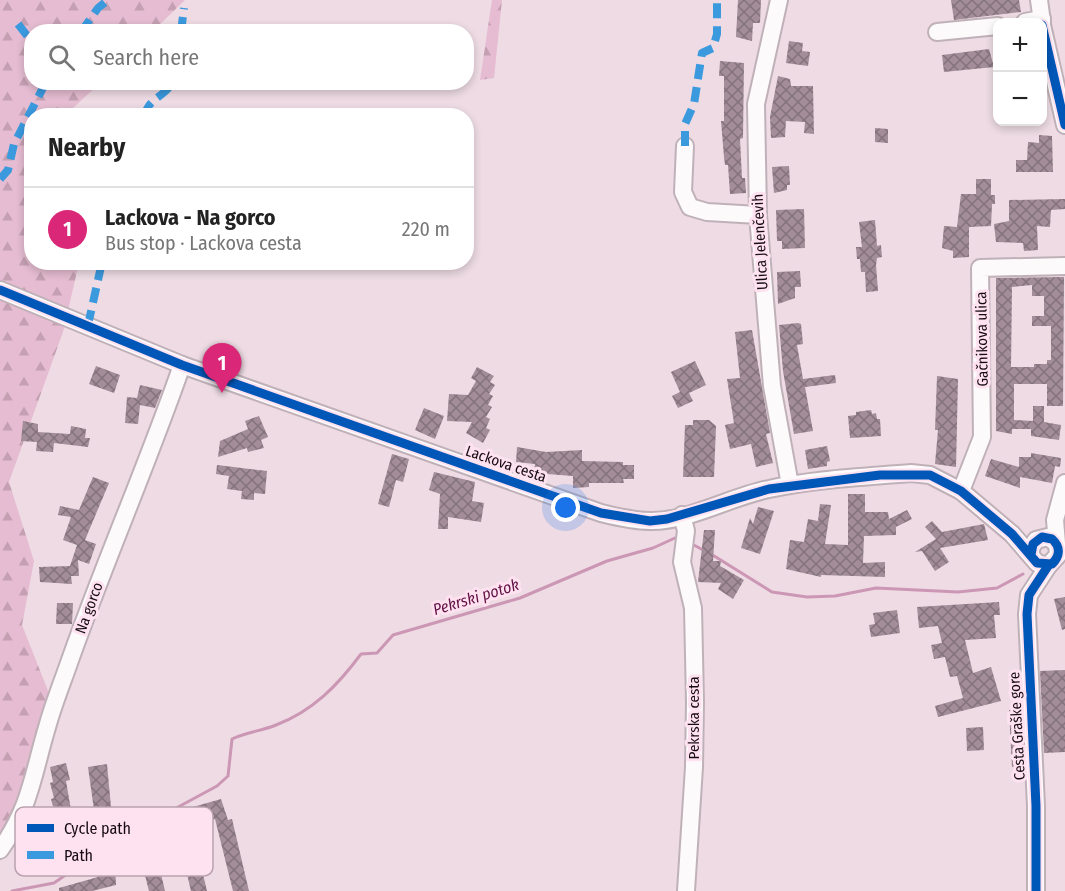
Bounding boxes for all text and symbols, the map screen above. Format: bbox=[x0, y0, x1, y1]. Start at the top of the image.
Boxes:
map controls bbox=[993, 18, 1047, 126]
button: + bbox=[993, 18, 1047, 72]
search box bbox=[24, 24, 474, 90]
icon: search bbox=[45, 41, 78, 74]
text: Search here bbox=[93, 44, 199, 71]
button: − bbox=[993, 72, 1047, 126]
text: Nearby bbox=[48, 132, 125, 163]
street label: Ulica Jelenčevih bbox=[748, 193, 772, 291]
text: Lackova - Na gorco bbox=[105, 204, 276, 231]
text: 1 bbox=[63, 217, 72, 241]
text: 220 m bbox=[402, 217, 450, 241]
text: Bus stop · Lackova cesta bbox=[105, 231, 302, 255]
street label: Gačnikova ulica bbox=[972, 291, 992, 387]
pin: 1 bbox=[202, 344, 242, 393]
street label: Lackova cesta bbox=[463, 442, 549, 486]
your location bbox=[551, 493, 580, 522]
water label: Pekrski potok bbox=[431, 575, 521, 619]
street label: Na gorco bbox=[71, 580, 107, 636]
street label: Cesta Graške gore bbox=[1005, 671, 1029, 781]
street label: Pekrska cesta bbox=[685, 677, 703, 759]
legend bbox=[15, 807, 213, 876]
text: Cycle path bbox=[64, 819, 131, 838]
text: Path bbox=[64, 846, 93, 865]

